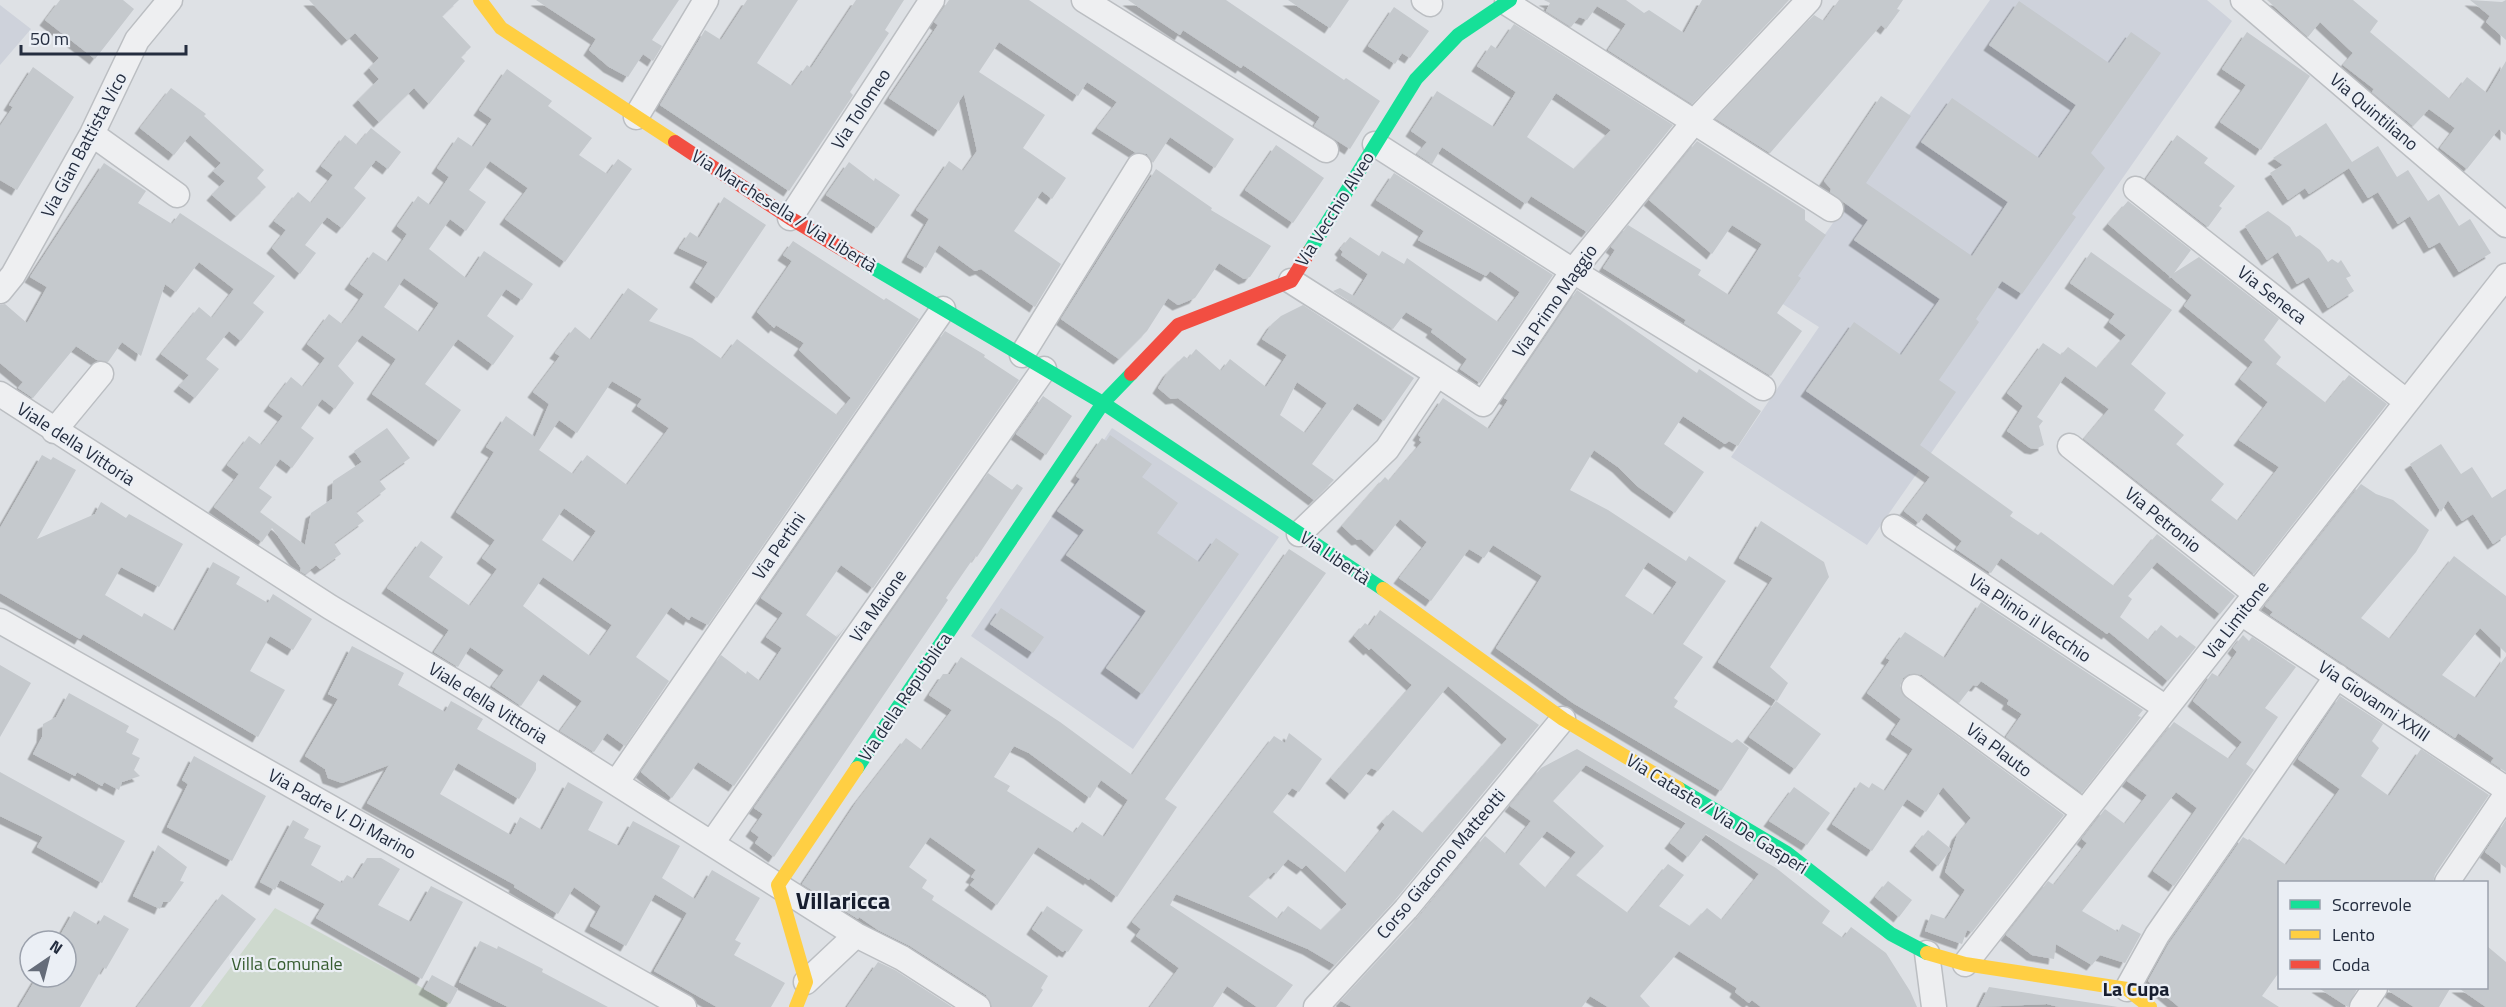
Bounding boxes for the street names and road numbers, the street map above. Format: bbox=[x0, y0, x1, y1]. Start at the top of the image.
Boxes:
street label: Via Tolomeo bbox=[824, 63, 897, 155]
street label: Via Quintiliano bbox=[2324, 66, 2425, 157]
street label: Via Gian Battista Vico bbox=[34, 67, 133, 222]
street label: Via Marchesella / Via Libertà bbox=[686, 142, 882, 279]
street label: Via Vecchio Alveo bbox=[1288, 146, 1381, 271]
street label: Via Primo Maggio bbox=[1505, 239, 1604, 363]
street label: Via Seneca bbox=[2232, 259, 2313, 330]
street label: Viale della Vittoria bbox=[12, 395, 141, 492]
street label: Via Petronio bbox=[2119, 480, 2208, 559]
street label: Via Pertini bbox=[745, 506, 812, 585]
street label: Via Libertà bbox=[1295, 524, 1376, 591]
street label: Via Maione bbox=[843, 564, 913, 648]
street label: Via Plinio il Vecchio bbox=[1963, 566, 2097, 669]
street label: Via Limitone bbox=[2196, 575, 2275, 665]
street label: Via della Repubblica bbox=[851, 627, 958, 767]
street label: Via Giovanni XXIII bbox=[2313, 653, 2436, 748]
street label: Viale della Vittoria bbox=[423, 655, 553, 750]
street label: Via Plauto bbox=[1961, 716, 2038, 783]
street label: Via Cataste / Via De Gasperi bbox=[1621, 747, 1813, 881]
street label: Via Padre V. Di Marino bbox=[263, 762, 421, 866]
street label: Corso Giacomo Matteotti bbox=[1370, 783, 1512, 945]

